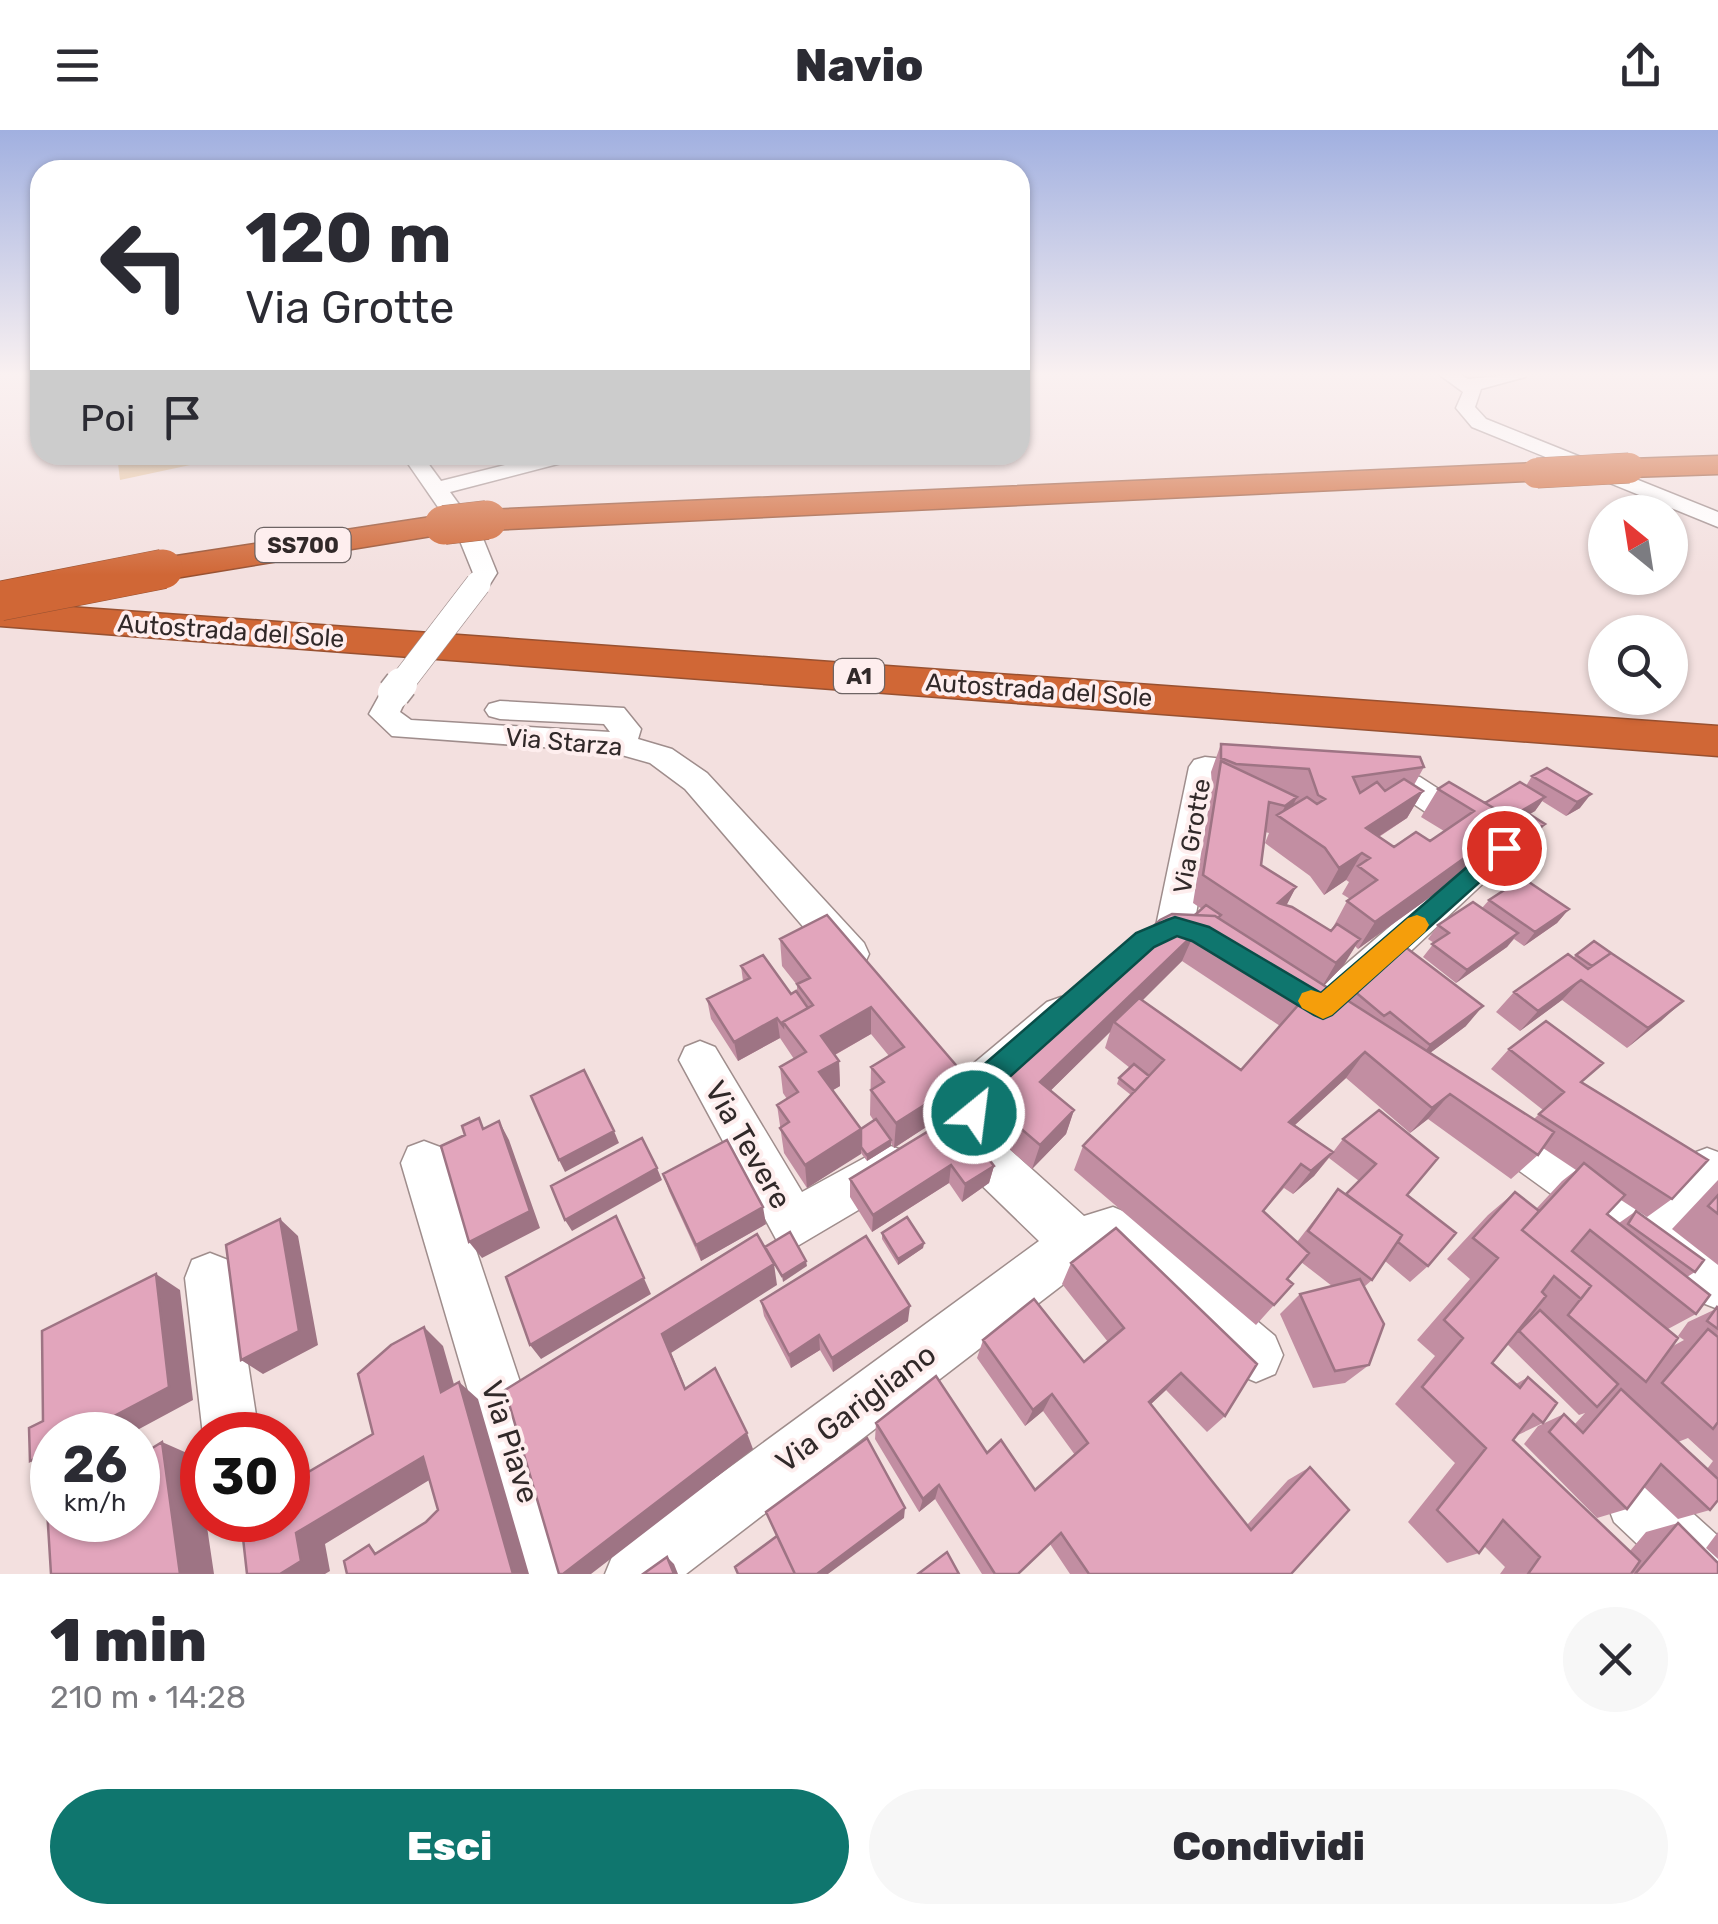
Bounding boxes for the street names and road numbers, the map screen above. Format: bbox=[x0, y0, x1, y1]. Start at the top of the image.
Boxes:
road number: SS700 bbox=[256, 528, 350, 562]
street label: Autostrada del Sole bbox=[117, 609, 345, 653]
road number: A1 bbox=[834, 659, 884, 693]
street label: Autostrada del Sole bbox=[925, 668, 1153, 712]
street label: Via Starza bbox=[504, 722, 624, 762]
street label: Via Grotte bbox=[1168, 776, 1216, 896]
street label: Via Tevere bbox=[697, 1075, 799, 1215]
street label: Via Garigliano bbox=[769, 1336, 943, 1480]
street label: Via Piave bbox=[473, 1376, 547, 1508]

